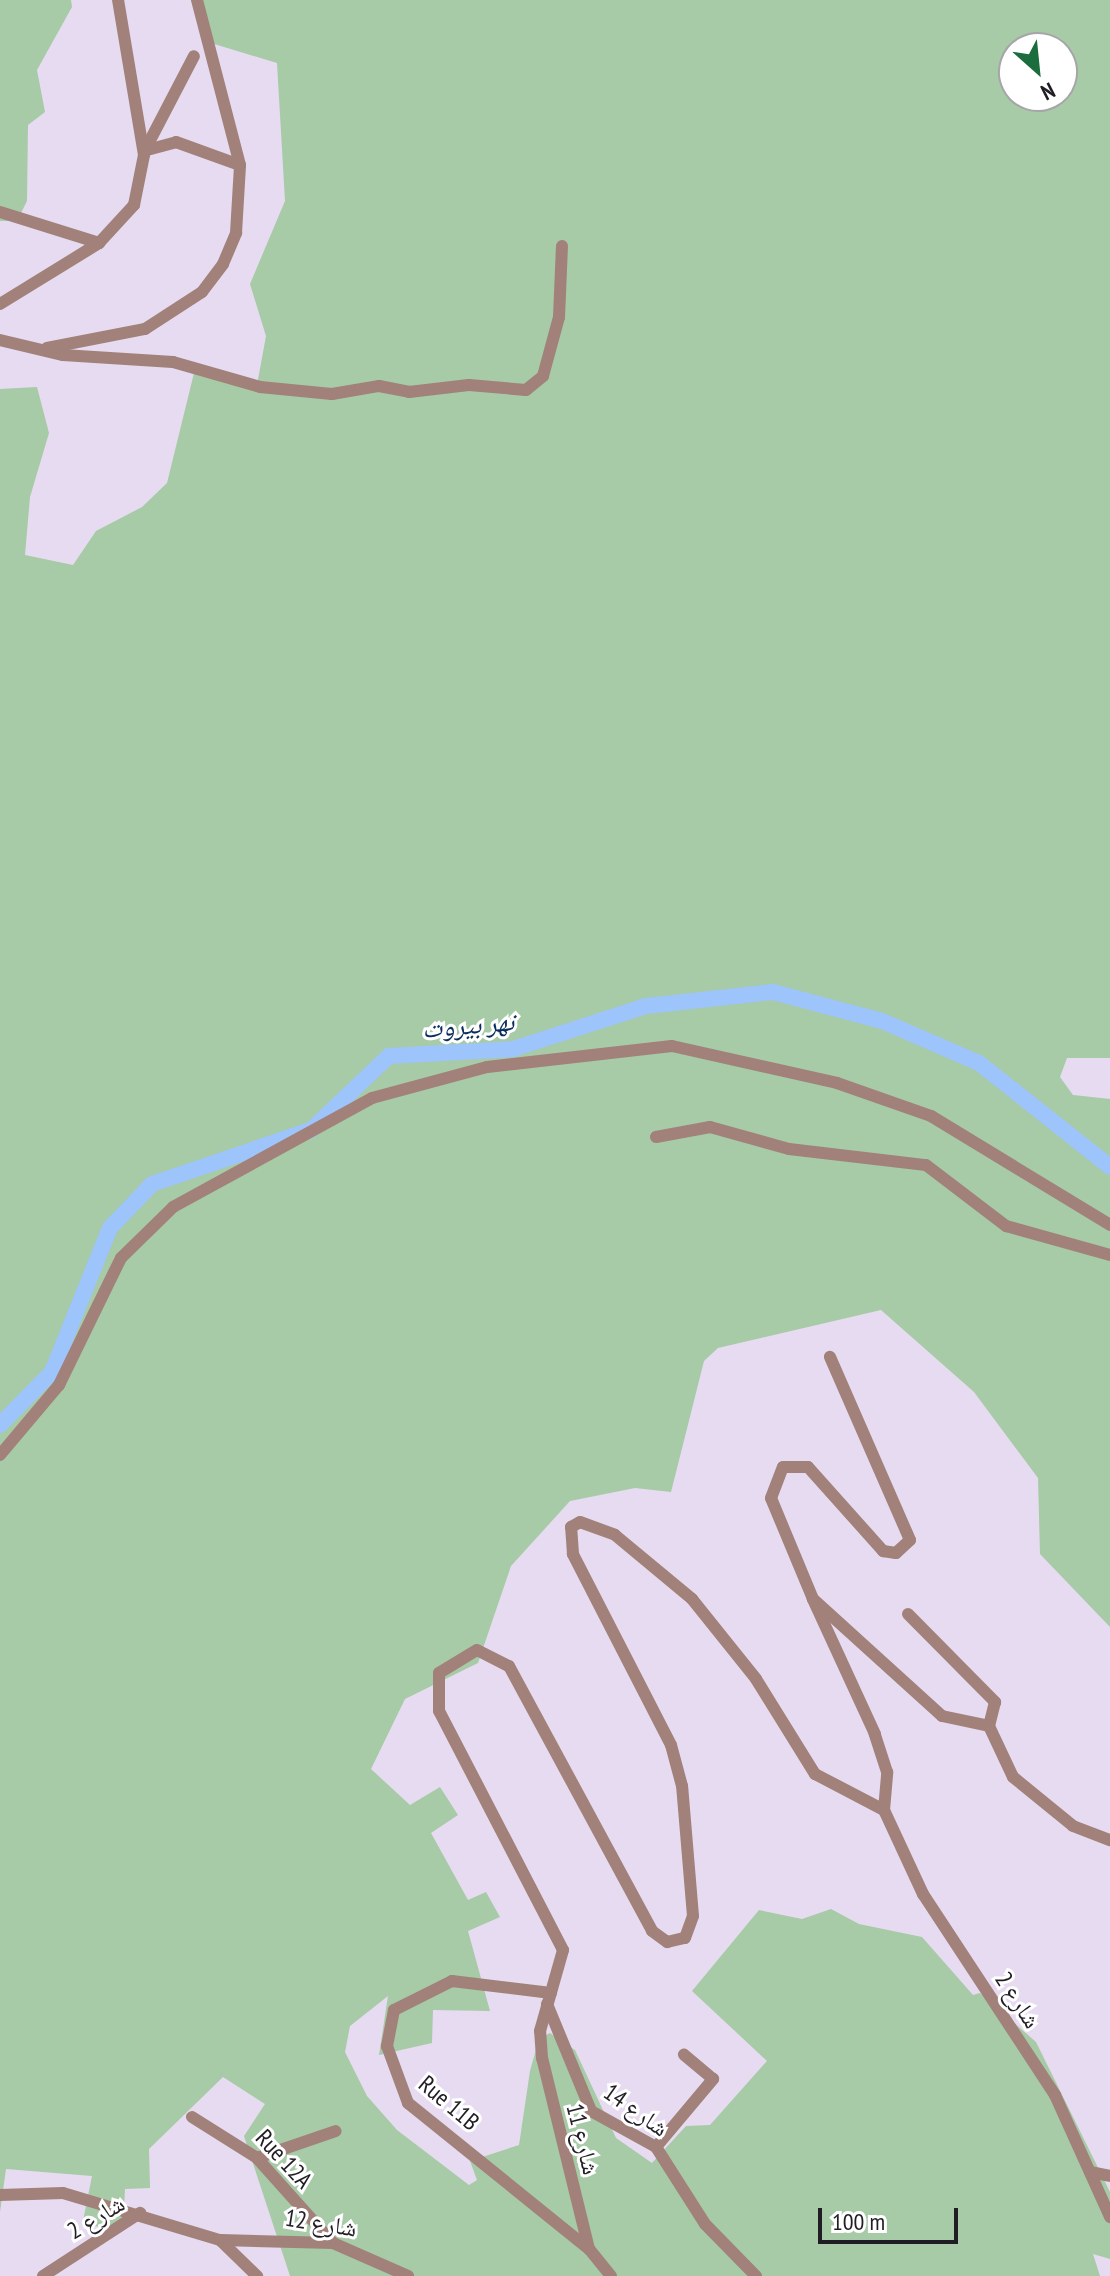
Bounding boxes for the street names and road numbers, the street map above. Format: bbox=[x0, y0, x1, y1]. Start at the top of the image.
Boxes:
street label: شارع 2 bbox=[989, 1966, 1047, 2034]
street label: Rue 11B bbox=[413, 2070, 485, 2136]
street label: شارع 14 bbox=[598, 2077, 674, 2143]
street label: شارع 11 bbox=[560, 2100, 606, 2178]
street label: Rue 12A bbox=[250, 2124, 318, 2194]
street label: شارع 2 bbox=[62, 2189, 130, 2245]
street label: شارع 12 bbox=[283, 2203, 359, 2243]

